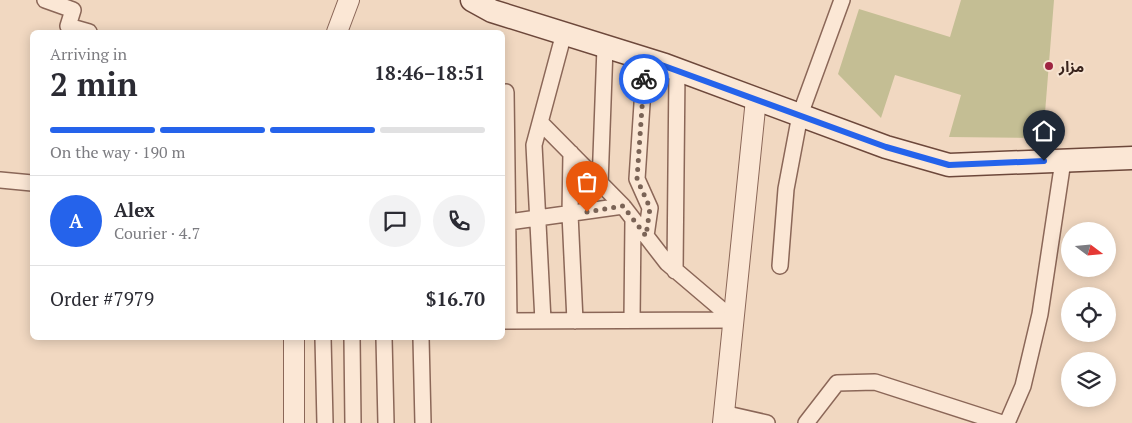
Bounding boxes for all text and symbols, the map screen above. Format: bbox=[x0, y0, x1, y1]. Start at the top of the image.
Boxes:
text: Arriving in bbox=[50, 43, 127, 65]
courier bbox=[619, 54, 669, 104]
place label: مزار bbox=[1058, 56, 1084, 76]
text: 18:46–18:51 bbox=[374, 60, 485, 85]
marker: مزار bbox=[1043, 60, 1055, 72]
text: 2 min bbox=[50, 63, 138, 105]
icon: bike bbox=[630, 65, 658, 93]
pin bbox=[1023, 110, 1065, 161]
icon: home bbox=[1030, 117, 1058, 145]
text: On the way · 190 m bbox=[50, 141, 185, 163]
pin bbox=[566, 161, 608, 212]
icon: bag bbox=[573, 168, 601, 196]
button: chat bbox=[369, 195, 421, 247]
button: phone bbox=[433, 195, 485, 247]
text: Alex bbox=[114, 197, 155, 222]
text: A bbox=[69, 208, 83, 233]
text: Courier · 4.7 bbox=[114, 222, 200, 244]
north arrow bbox=[1061, 222, 1116, 278]
map controls bbox=[1061, 222, 1116, 407]
text: Order #7979 bbox=[50, 286, 154, 311]
text: $16.70 bbox=[426, 286, 485, 311]
button: locate bbox=[1061, 287, 1116, 342]
button: layers bbox=[1061, 352, 1116, 407]

